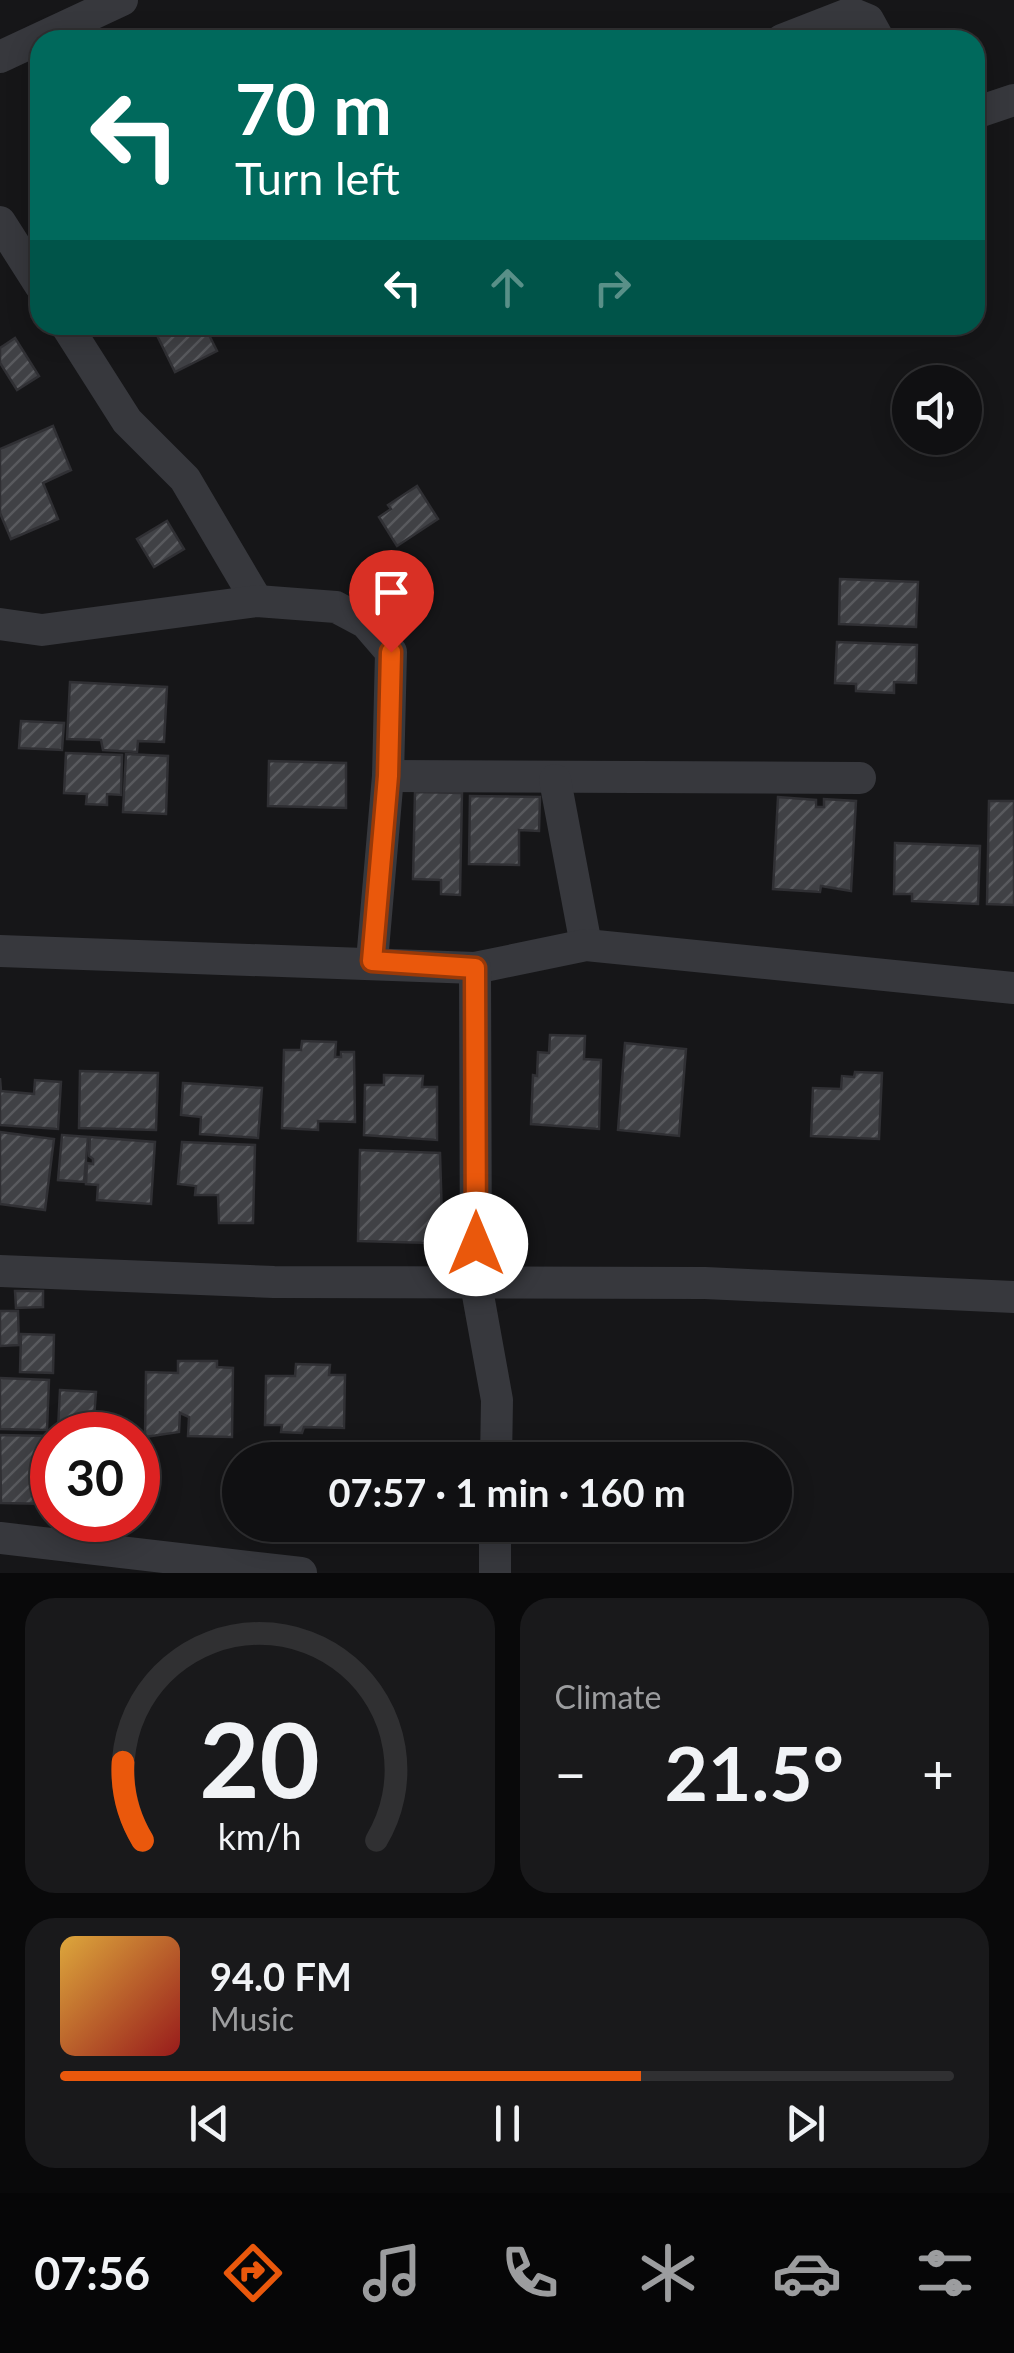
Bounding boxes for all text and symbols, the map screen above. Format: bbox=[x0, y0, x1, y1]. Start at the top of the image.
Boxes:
text: 70 m bbox=[235, 66, 392, 150]
icon: left bbox=[70, 70, 200, 200]
text: Turn left bbox=[235, 151, 400, 205]
icon: left bbox=[375, 260, 430, 315]
icon: ahead bbox=[480, 260, 535, 315]
icon: right bbox=[585, 260, 640, 315]
map controls bbox=[892, 365, 982, 455]
button: sound bbox=[892, 365, 982, 455]
pin bbox=[349, 550, 434, 653]
icon: arrive bbox=[364, 565, 419, 620]
position arrow bbox=[424, 1192, 528, 1296]
speed limit sign: 30 bbox=[30, 1412, 160, 1542]
text: 07:57 · 1 min · 160 m bbox=[328, 1469, 686, 1515]
text: Climate bbox=[555, 1677, 661, 1716]
text: 20 bbox=[199, 1695, 320, 1820]
text: 21.5° bbox=[665, 1727, 844, 1817]
text: − bbox=[555, 1740, 586, 1806]
text: + bbox=[922, 1740, 954, 1806]
text: km/h bbox=[218, 1815, 302, 1858]
text: 94.0 FM bbox=[210, 1953, 352, 1999]
text: Music bbox=[210, 1999, 294, 2038]
icon: previous bbox=[182, 2096, 237, 2151]
icon: pause bbox=[480, 2096, 535, 2151]
icon: next bbox=[778, 2096, 833, 2151]
icon: directions bbox=[218, 2238, 288, 2308]
icon: music bbox=[357, 2238, 427, 2308]
icon: phone bbox=[495, 2238, 565, 2308]
icon: climate bbox=[633, 2238, 703, 2308]
icon: car bbox=[772, 2238, 842, 2308]
icon: filters bbox=[910, 2238, 980, 2308]
text: 07:56 bbox=[34, 2246, 150, 2300]

